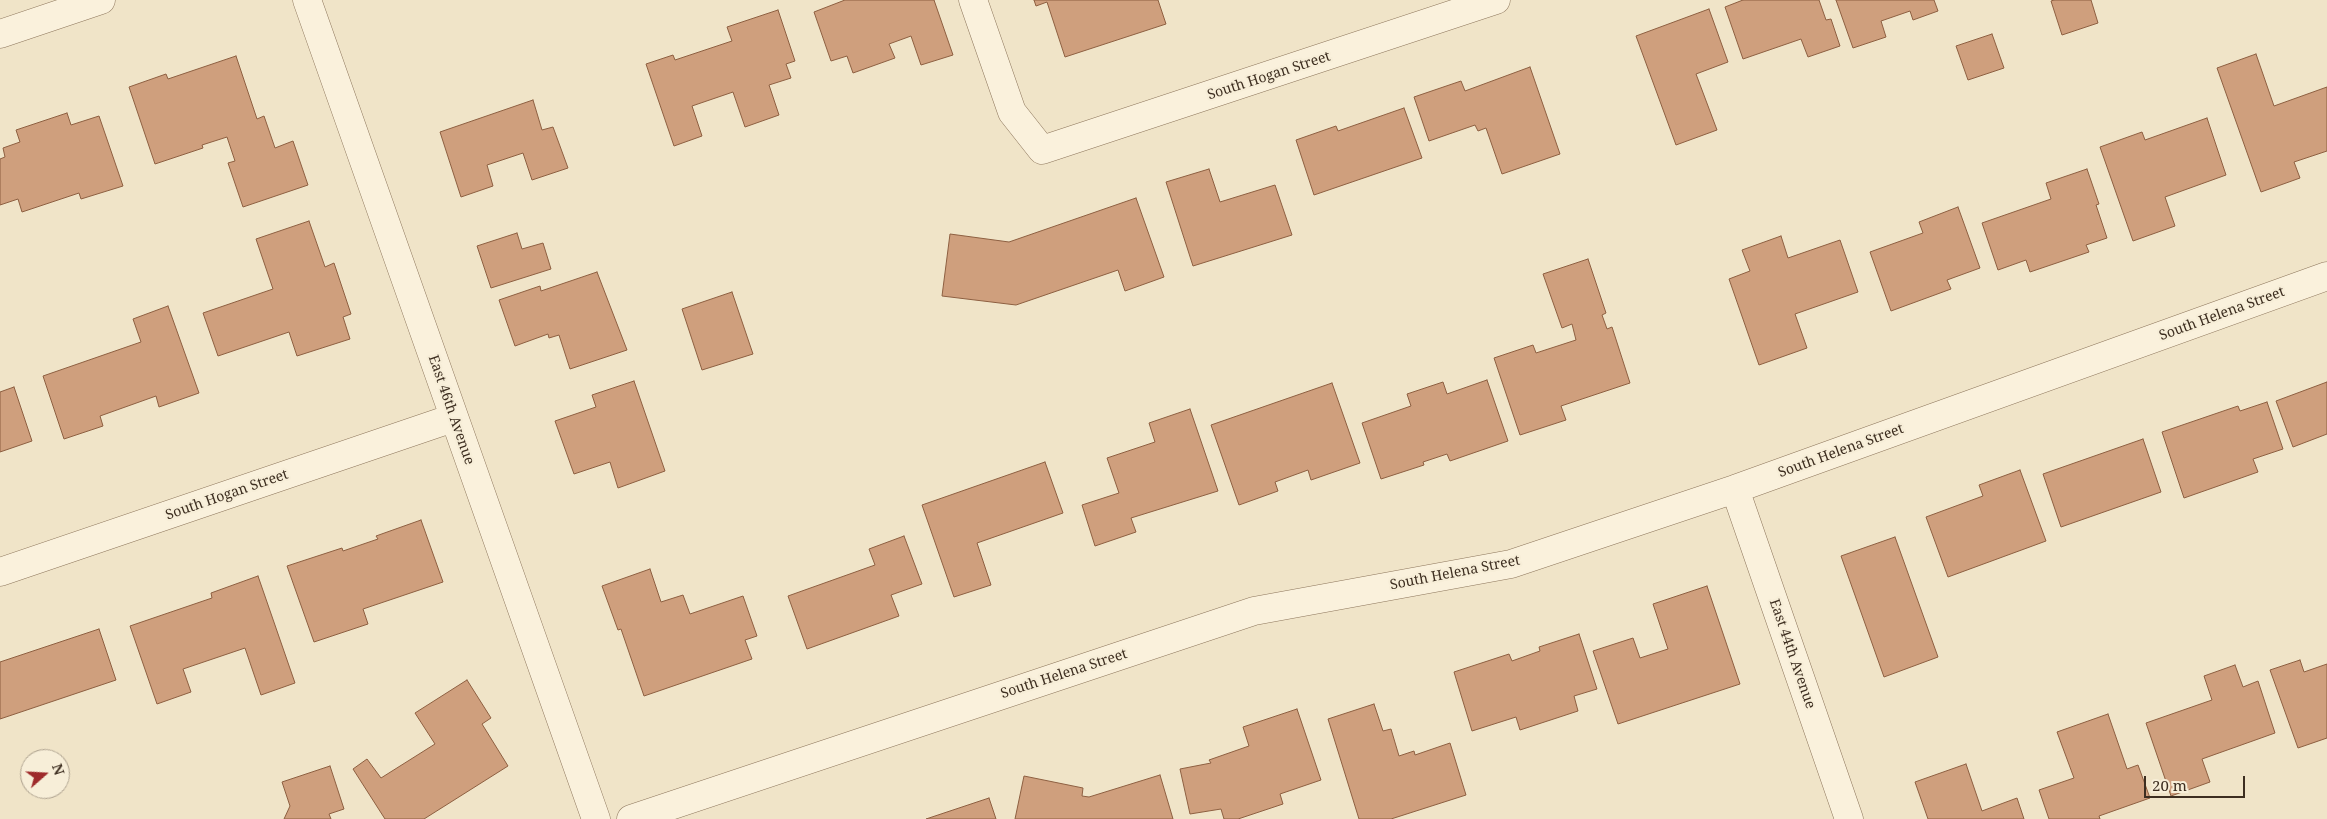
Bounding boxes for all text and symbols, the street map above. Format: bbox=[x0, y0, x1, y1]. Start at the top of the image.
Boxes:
street label: South Hogan Street bbox=[1205, 48, 1333, 104]
street label: South Helena Street bbox=[2157, 284, 2287, 344]
street label: East 46th Avenue bbox=[424, 353, 478, 467]
street label: South Helena Street bbox=[1776, 421, 1906, 481]
street label: South Hogan Street bbox=[164, 466, 290, 524]
street label: South Helena Street bbox=[1389, 552, 1521, 594]
street label: East 44th Avenue bbox=[1765, 597, 1819, 711]
street label: South Helena Street bbox=[999, 646, 1129, 702]
north arrow bbox=[20, 749, 70, 799]
text: N bbox=[48, 761, 69, 778]
scale bar bbox=[2147, 766, 2248, 798]
text: 20 m bbox=[2152, 775, 2187, 795]

